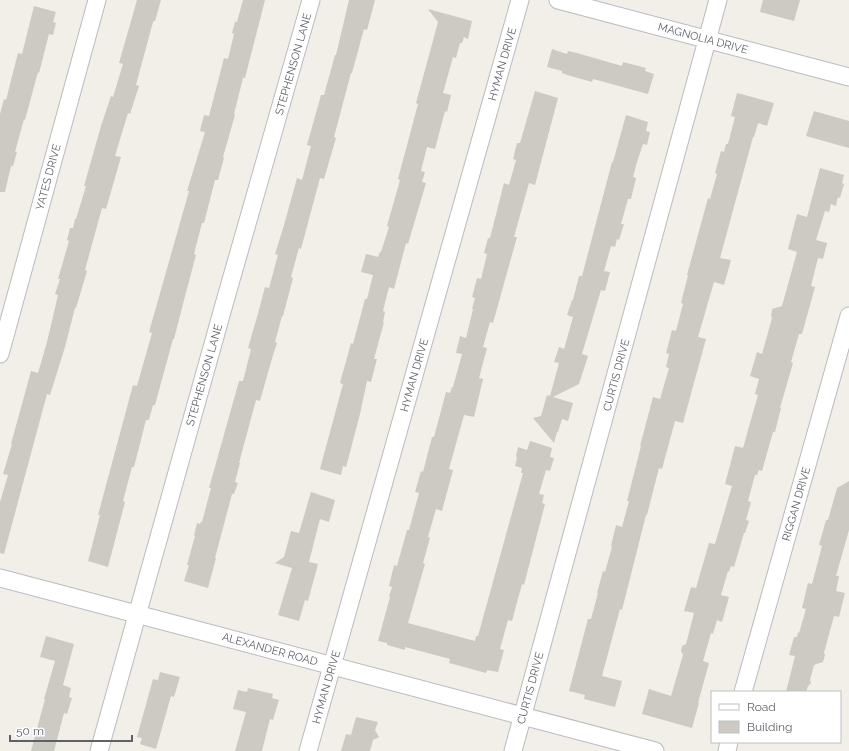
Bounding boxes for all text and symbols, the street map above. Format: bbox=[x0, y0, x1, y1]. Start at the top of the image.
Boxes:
street label: STEPHENSON LANE bbox=[273, 11, 314, 117]
street label: MAGNOLIA DRIVE bbox=[657, 20, 749, 57]
street label: HYMAN DRIVE bbox=[486, 26, 519, 102]
street label: YATES DRIVE bbox=[33, 142, 64, 212]
street label: STEPHENSON LANE bbox=[184, 322, 225, 428]
street label: HYMAN DRIVE bbox=[398, 337, 431, 413]
street label: CURTIS DRIVE bbox=[601, 338, 632, 412]
street label: RIGGAN DRIVE bbox=[780, 465, 813, 543]
street label: ALEXANDER ROAD bbox=[221, 630, 319, 669]
street label: HYMAN DRIVE bbox=[310, 649, 343, 725]
street label: CURTIS DRIVE bbox=[515, 651, 546, 725]
legend bbox=[711, 691, 841, 743]
text: Road bbox=[747, 700, 776, 714]
scale bar bbox=[10, 717, 132, 743]
text: Building bbox=[747, 720, 793, 734]
text: 50 m bbox=[16, 724, 44, 738]

